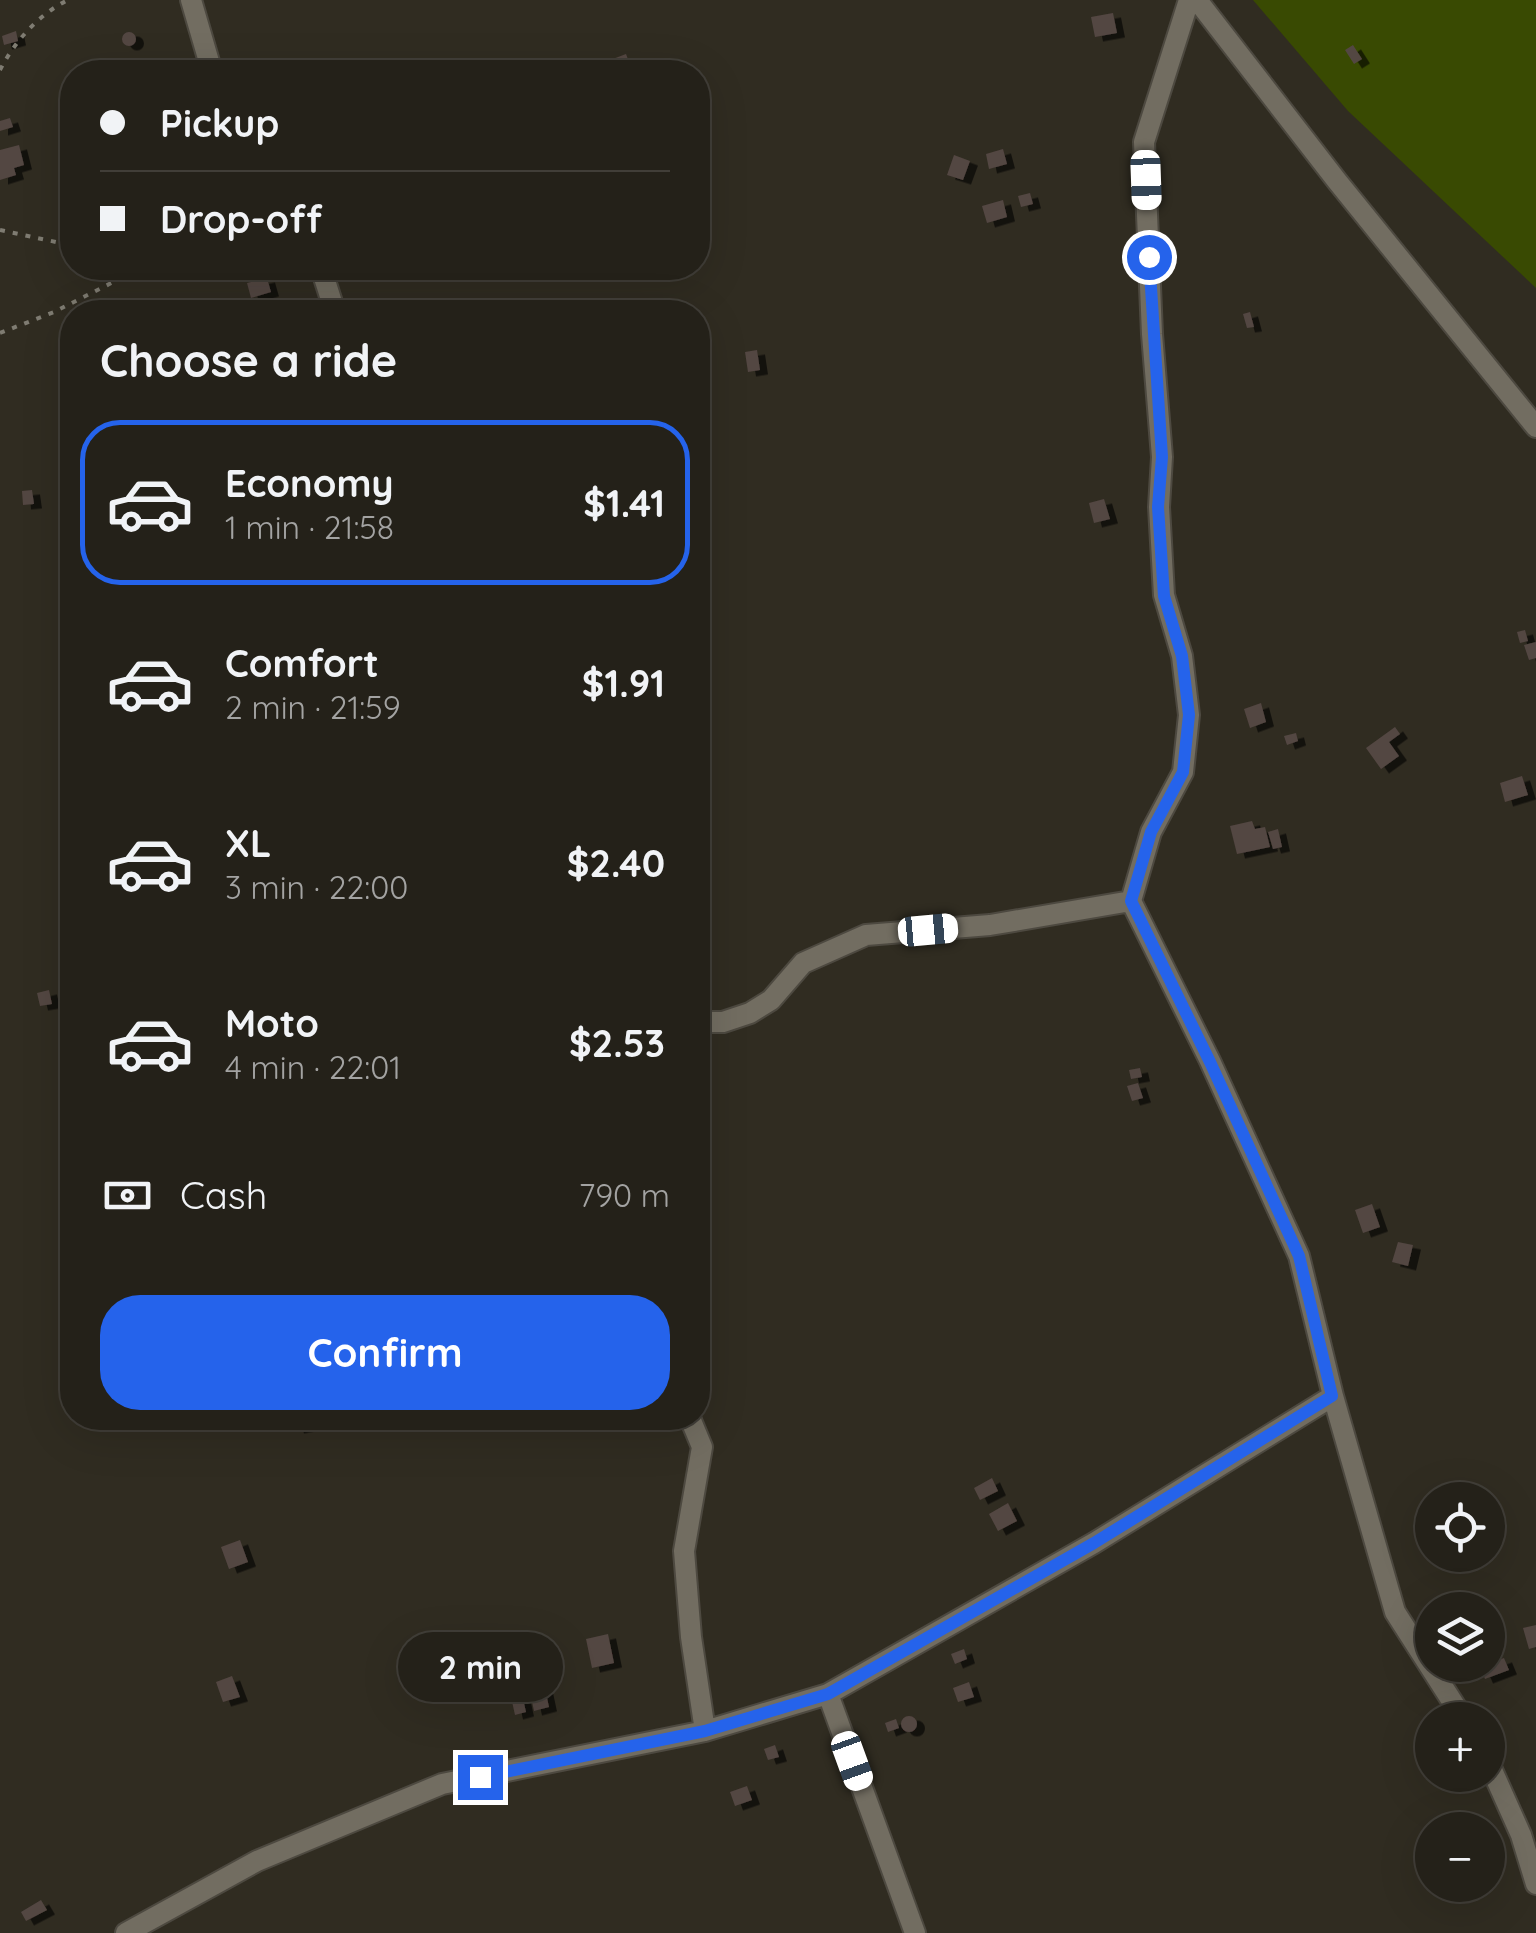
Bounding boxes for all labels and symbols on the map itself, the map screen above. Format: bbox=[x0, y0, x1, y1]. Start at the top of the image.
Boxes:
car bbox=[1130, 149, 1162, 211]
route start bbox=[1127, 235, 1172, 280]
car bbox=[897, 912, 959, 948]
callout: 2 min bbox=[398, 1632, 562, 1702]
car bbox=[828, 1728, 876, 1794]
route end bbox=[458, 1755, 503, 1800]

